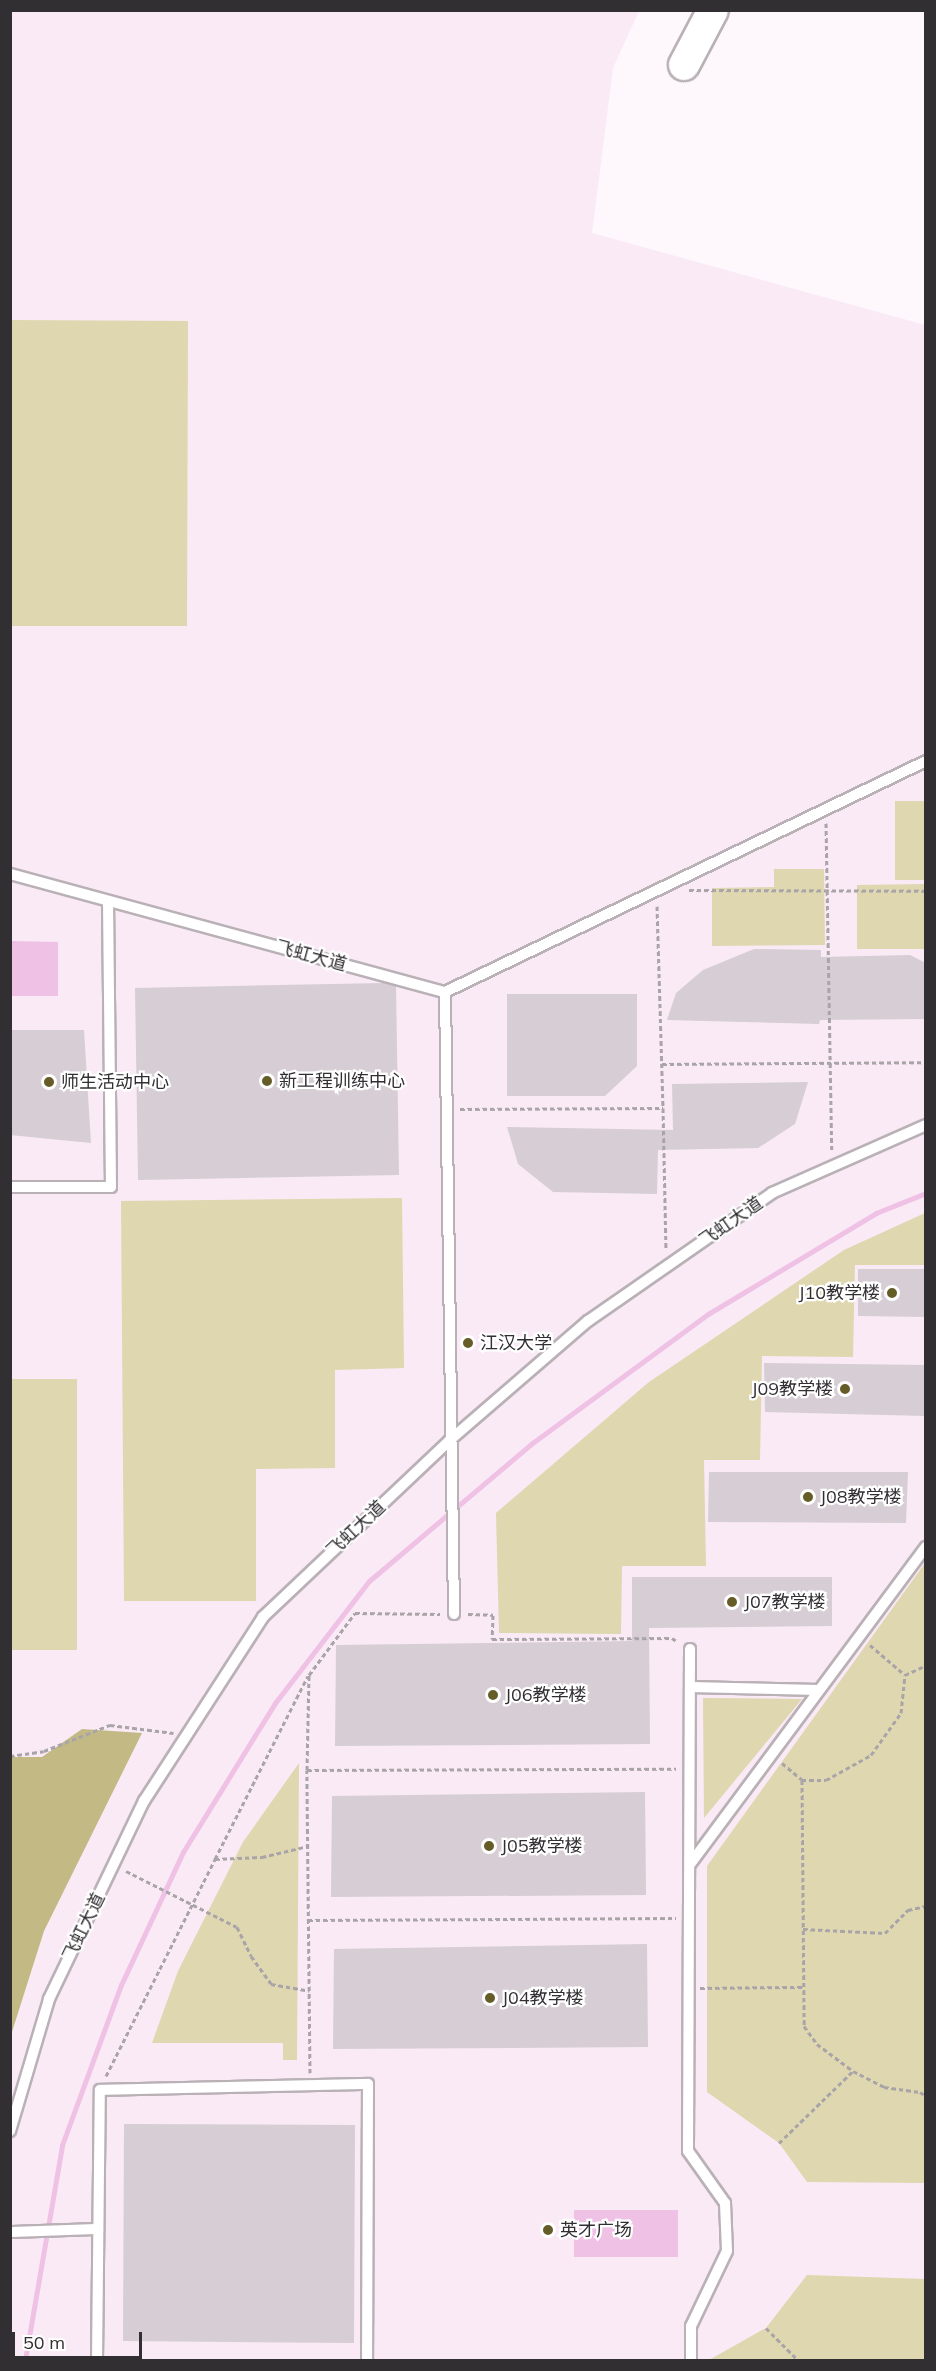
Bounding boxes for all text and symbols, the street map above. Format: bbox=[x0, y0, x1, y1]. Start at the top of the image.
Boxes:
street label: 飞虹大道 bbox=[273, 936, 349, 976]
place label: 新工程训练中心 bbox=[279, 1070, 405, 1092]
place label: 师生活动中心 bbox=[61, 1071, 169, 1093]
marker: 新工程训练中心 bbox=[260, 1074, 274, 1088]
marker: 师生活动中心 bbox=[42, 1075, 56, 1089]
street label: 飞虹大道 bbox=[695, 1193, 767, 1251]
place label: J10教学楼 bbox=[798, 1282, 880, 1304]
marker: J10教学楼 bbox=[885, 1286, 899, 1300]
place label: 江汉大学 bbox=[480, 1332, 552, 1354]
marker: 江汉大学 bbox=[461, 1336, 475, 1350]
place label: J09教学楼 bbox=[751, 1378, 833, 1400]
marker: J09教学楼 bbox=[838, 1382, 852, 1396]
place label: J08教学楼 bbox=[820, 1486, 902, 1508]
marker: J08教学楼 bbox=[801, 1490, 815, 1504]
street label: 飞虹大道 bbox=[322, 1497, 390, 1561]
place label: J07教学楼 bbox=[744, 1591, 826, 1613]
marker: J07教学楼 bbox=[725, 1595, 739, 1609]
place label: J06教学楼 bbox=[505, 1684, 587, 1706]
marker: J06教学楼 bbox=[486, 1688, 500, 1702]
place label: J05教学楼 bbox=[501, 1835, 583, 1857]
marker: J05教学楼 bbox=[482, 1839, 496, 1853]
street label: 飞虹大道 bbox=[59, 1890, 109, 1964]
place label: J04教学楼 bbox=[502, 1987, 584, 2009]
marker: J04教学楼 bbox=[483, 1991, 497, 2005]
place label: 英才广场 bbox=[560, 2219, 632, 2241]
marker: 英才广场 bbox=[541, 2223, 555, 2237]
scale bar bbox=[15, 2320, 146, 2358]
text: 50 m bbox=[23, 2331, 65, 2354]

